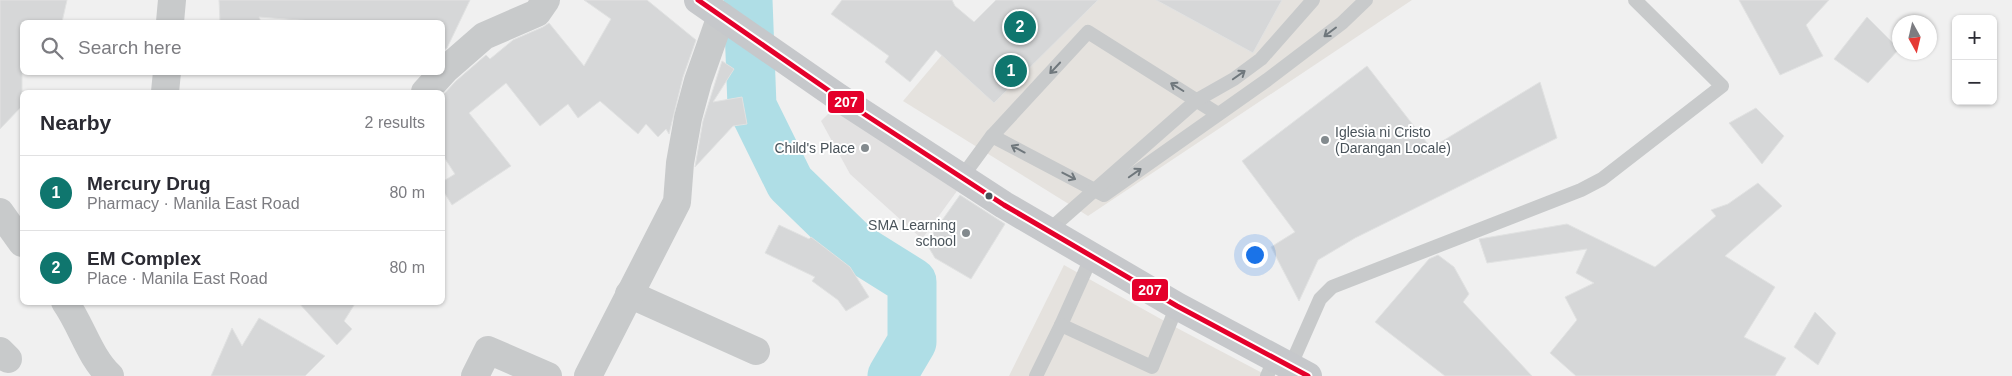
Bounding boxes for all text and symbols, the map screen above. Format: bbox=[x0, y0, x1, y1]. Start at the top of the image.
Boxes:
pin: 2 bbox=[1004, 8, 1036, 46]
north arrow bbox=[1892, 15, 1937, 60]
map controls bbox=[1952, 15, 1997, 105]
button: + bbox=[1952, 15, 1997, 60]
search box bbox=[20, 20, 445, 75]
one-way arrow bbox=[1324, 27, 1337, 38]
icon: search bbox=[38, 34, 66, 62]
text: Search here bbox=[78, 37, 182, 58]
pin: 1 bbox=[995, 52, 1027, 90]
button: − bbox=[1952, 60, 1997, 105]
one-way arrow bbox=[1049, 62, 1061, 75]
one-way arrow bbox=[1232, 70, 1246, 80]
one-way arrow bbox=[1171, 82, 1185, 92]
line badge: 207 bbox=[827, 90, 865, 114]
text: 207 bbox=[834, 94, 858, 110]
text: Nearby bbox=[40, 111, 111, 134]
text: 2 results bbox=[365, 114, 425, 131]
place label: Iglesia ni Cristo (Darangan Locale) bbox=[1335, 124, 1451, 156]
marker: Iglesia ni Cristo (Darangan Locale) bbox=[1319, 134, 1331, 146]
place label: Child's Place bbox=[775, 140, 855, 156]
marker: Child's Place bbox=[859, 142, 871, 154]
one-way arrow bbox=[1011, 144, 1026, 154]
one-way arrow bbox=[1128, 168, 1142, 178]
one-way arrow bbox=[1061, 172, 1076, 181]
text: Mercury Drug bbox=[87, 173, 211, 194]
text: 1 bbox=[52, 184, 60, 201]
text: 80 m bbox=[389, 184, 425, 201]
unlabelled marker bbox=[984, 191, 994, 201]
text: Pharmacy · Manila East Road bbox=[87, 195, 300, 212]
place label: SMA Learning school bbox=[868, 217, 956, 249]
marker: SMA Learning school bbox=[960, 227, 972, 239]
your location bbox=[1242, 242, 1268, 268]
text: EM Complex bbox=[87, 248, 201, 269]
text: 2 bbox=[52, 259, 60, 276]
text: 80 m bbox=[389, 259, 425, 276]
text: Place · Manila East Road bbox=[87, 270, 268, 287]
line badge: 207 bbox=[1131, 278, 1169, 302]
text: 207 bbox=[1138, 282, 1162, 298]

